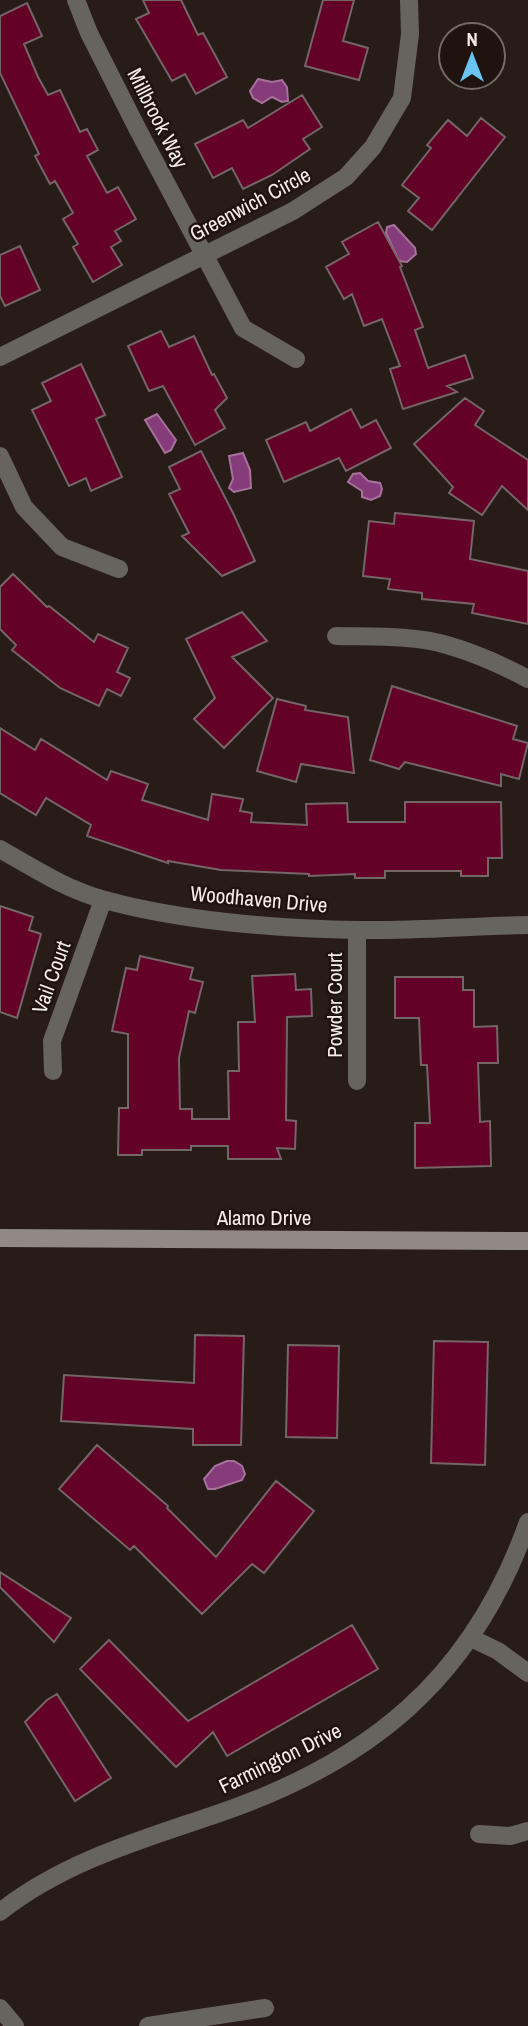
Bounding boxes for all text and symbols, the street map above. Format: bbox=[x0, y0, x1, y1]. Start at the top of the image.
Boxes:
north arrow bbox=[437, 21, 507, 91]
text: N bbox=[466, 26, 478, 52]
street label: Millbrook Way bbox=[120, 63, 196, 173]
street label: Greenwich Circle bbox=[184, 160, 316, 248]
street label: Woodhaven Drive bbox=[189, 879, 329, 919]
street label: Vail Court bbox=[24, 936, 78, 1017]
street label: Powder Court bbox=[320, 952, 349, 1058]
street label: Alamo Drive bbox=[216, 1203, 311, 1232]
street label: Farmington Drive bbox=[214, 1716, 346, 1800]

